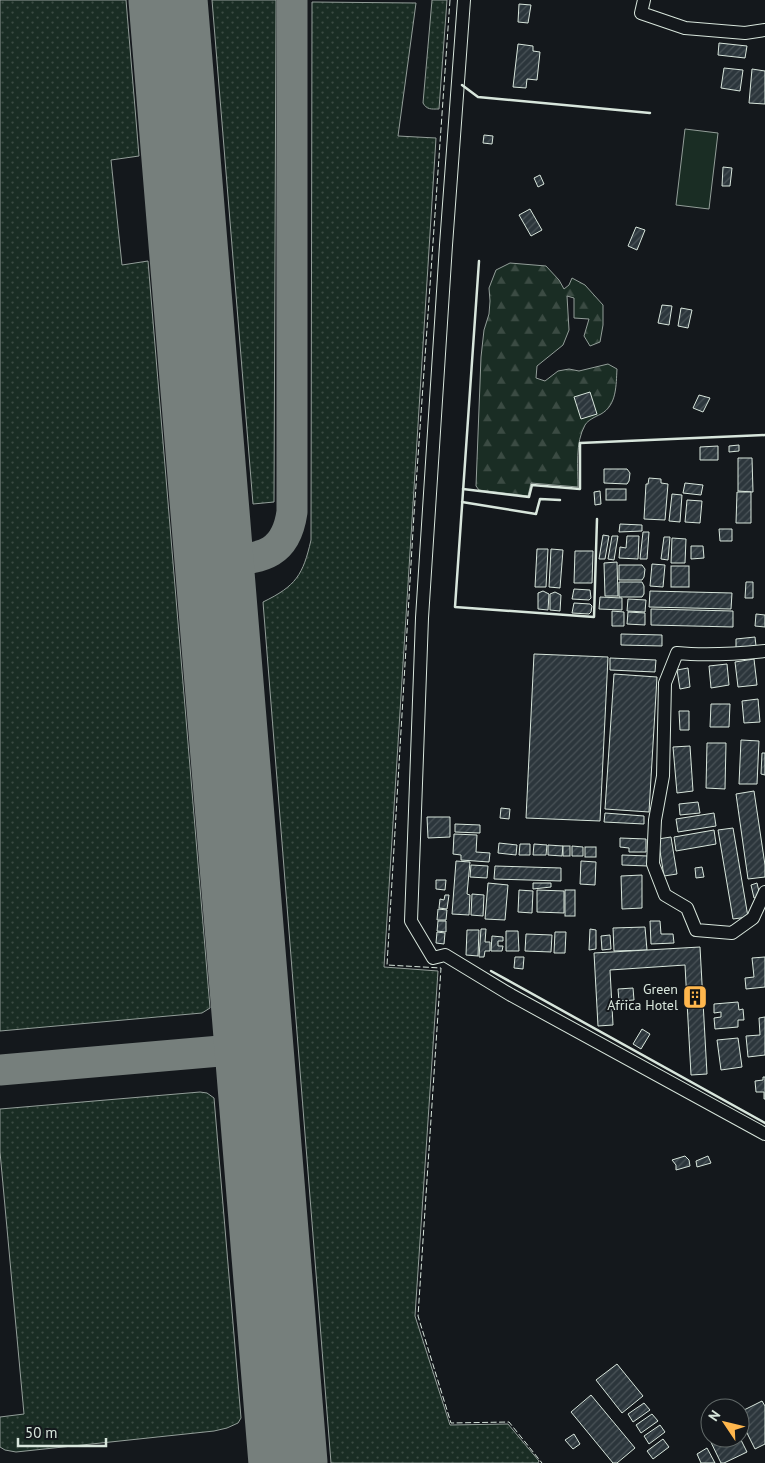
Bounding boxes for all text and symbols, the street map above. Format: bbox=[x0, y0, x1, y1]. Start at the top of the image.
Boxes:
place label: Green Africa Hotel bbox=[607, 980, 678, 1014]
building icon: Green Africa Hotel bbox=[682, 984, 708, 1010]
north arrow bbox=[700, 1398, 750, 1448]
text: N bbox=[704, 1407, 724, 1424]
scale bar bbox=[18, 1416, 105, 1448]
text: 50 m bbox=[25, 1423, 58, 1442]

